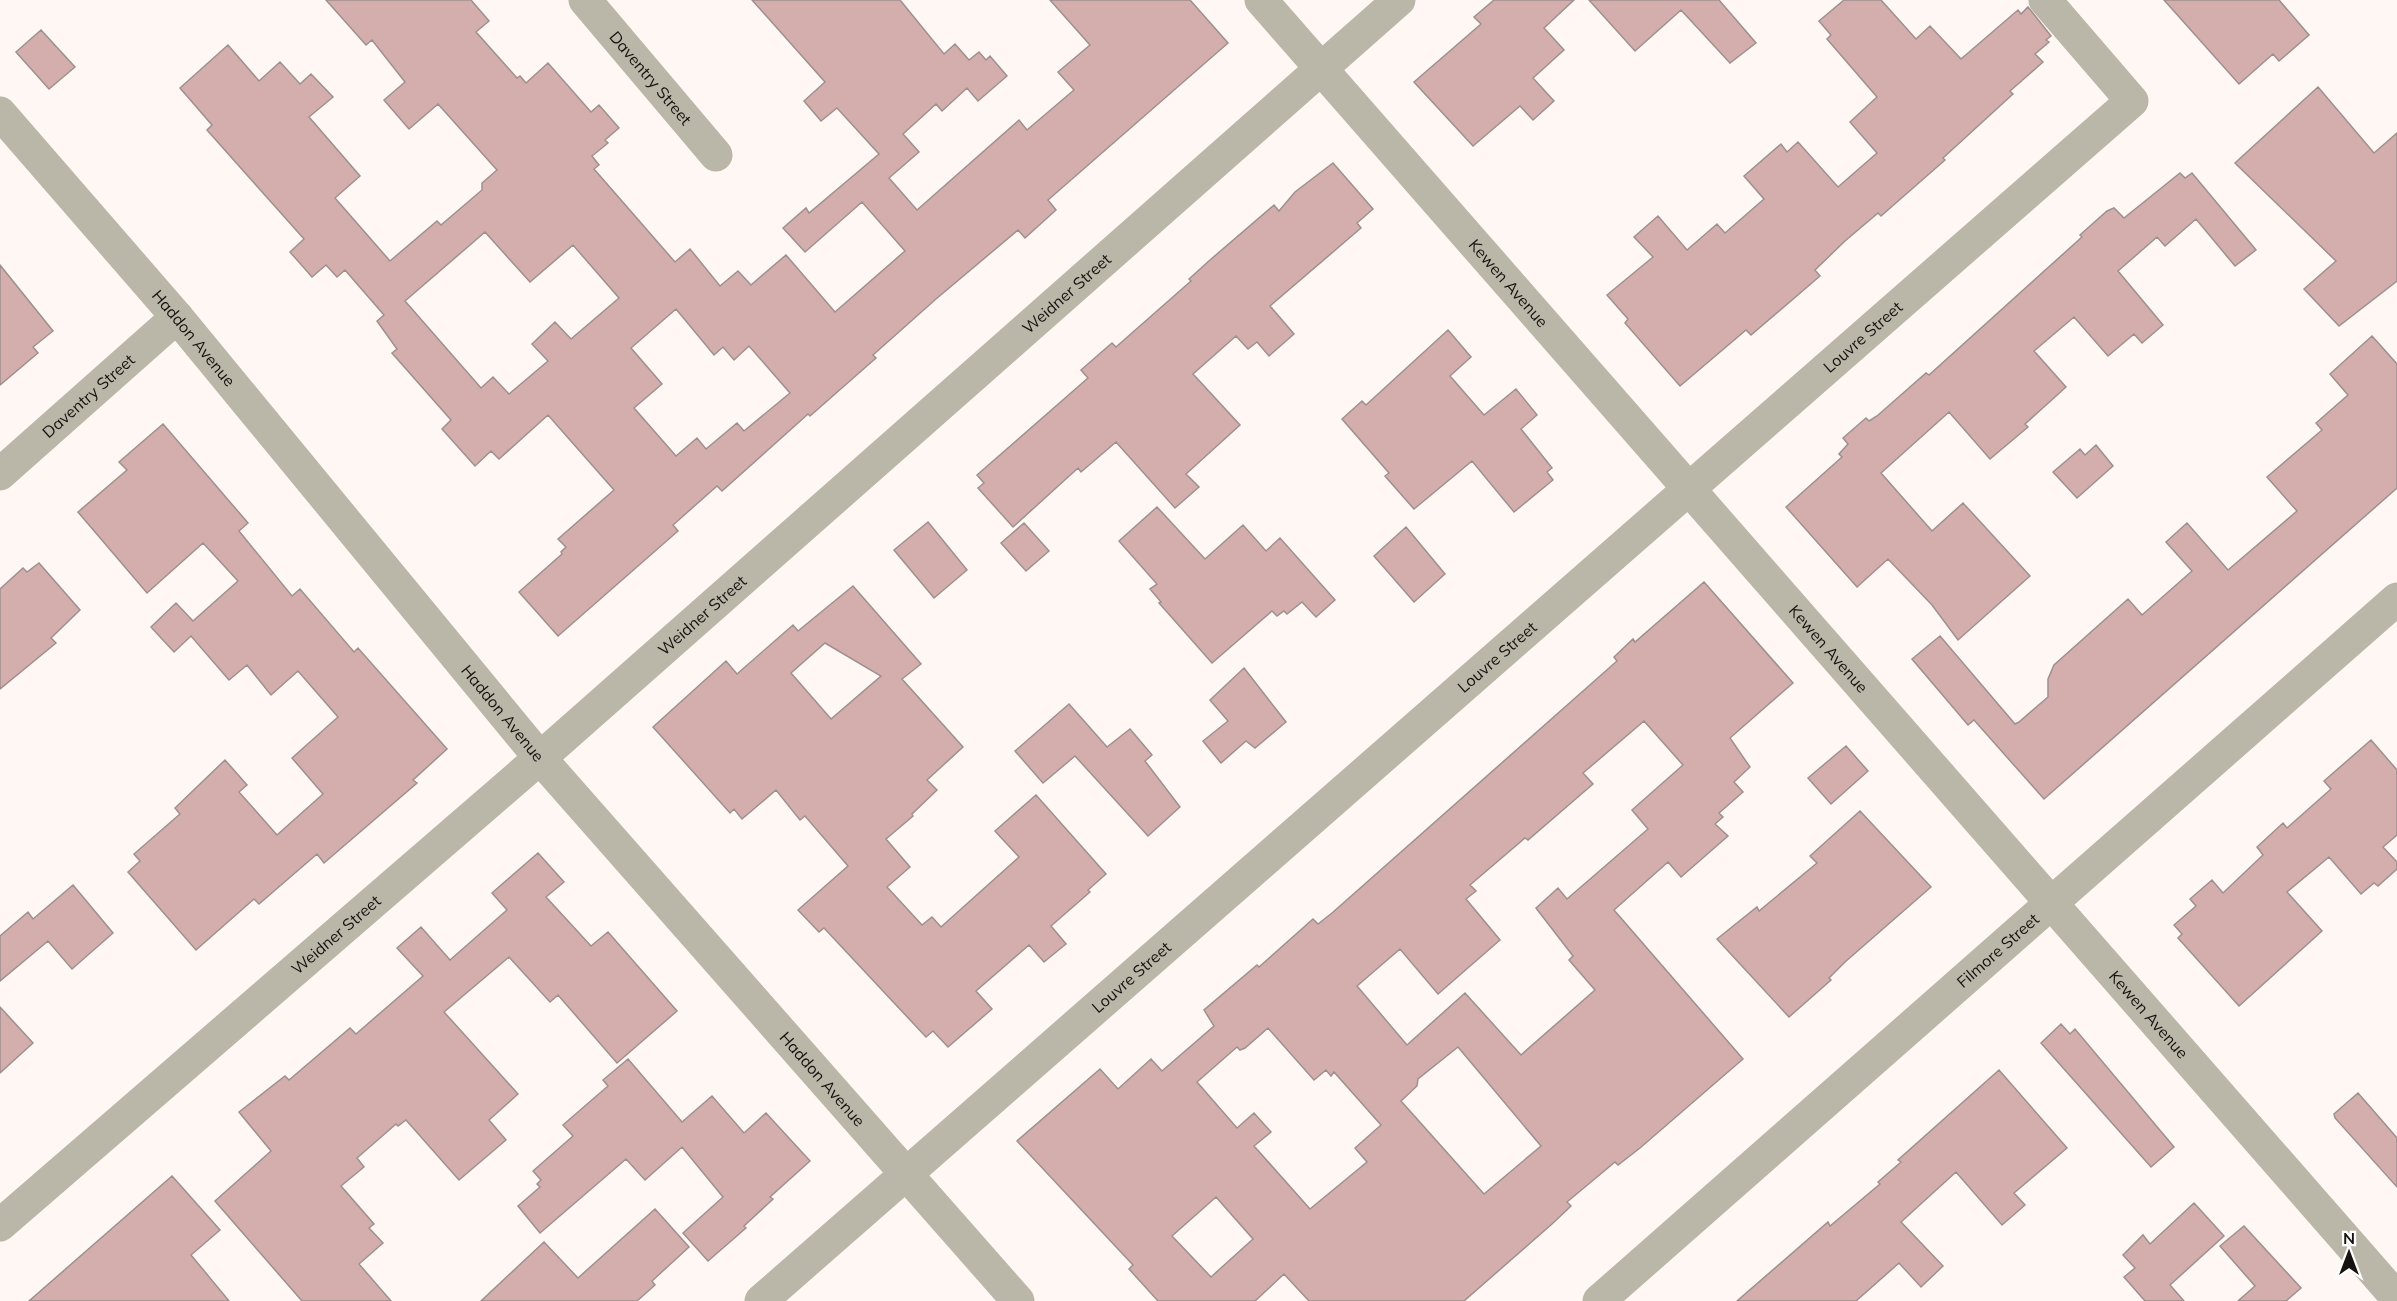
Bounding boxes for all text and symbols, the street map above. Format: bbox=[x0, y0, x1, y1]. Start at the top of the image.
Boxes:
street label: Daventry Street bbox=[605, 27, 696, 129]
street label: Kewen Avenue bbox=[1465, 235, 1553, 331]
street label: Weidner Street bbox=[1018, 249, 1115, 338]
street label: Haddon Avenue bbox=[148, 286, 240, 390]
street label: Louvre Street bbox=[1819, 297, 1907, 377]
street label: Daventry Street bbox=[38, 349, 139, 442]
street label: Weidner Street bbox=[654, 570, 751, 659]
street label: Kewen Avenue bbox=[1785, 601, 1873, 697]
street label: Louvre Street bbox=[1453, 617, 1541, 697]
street label: Haddon Avenue bbox=[457, 660, 549, 766]
street label: Weidner Street bbox=[287, 890, 385, 979]
street label: Filmore Street bbox=[1953, 909, 2043, 992]
street label: Louvre Street bbox=[1088, 937, 1175, 1017]
street label: Kewen Avenue bbox=[2105, 966, 2193, 1063]
street label: Haddon Avenue bbox=[776, 1028, 870, 1131]
north arrow bbox=[2319, 1223, 2379, 1283]
text: N bbox=[2343, 1228, 2355, 1248]

